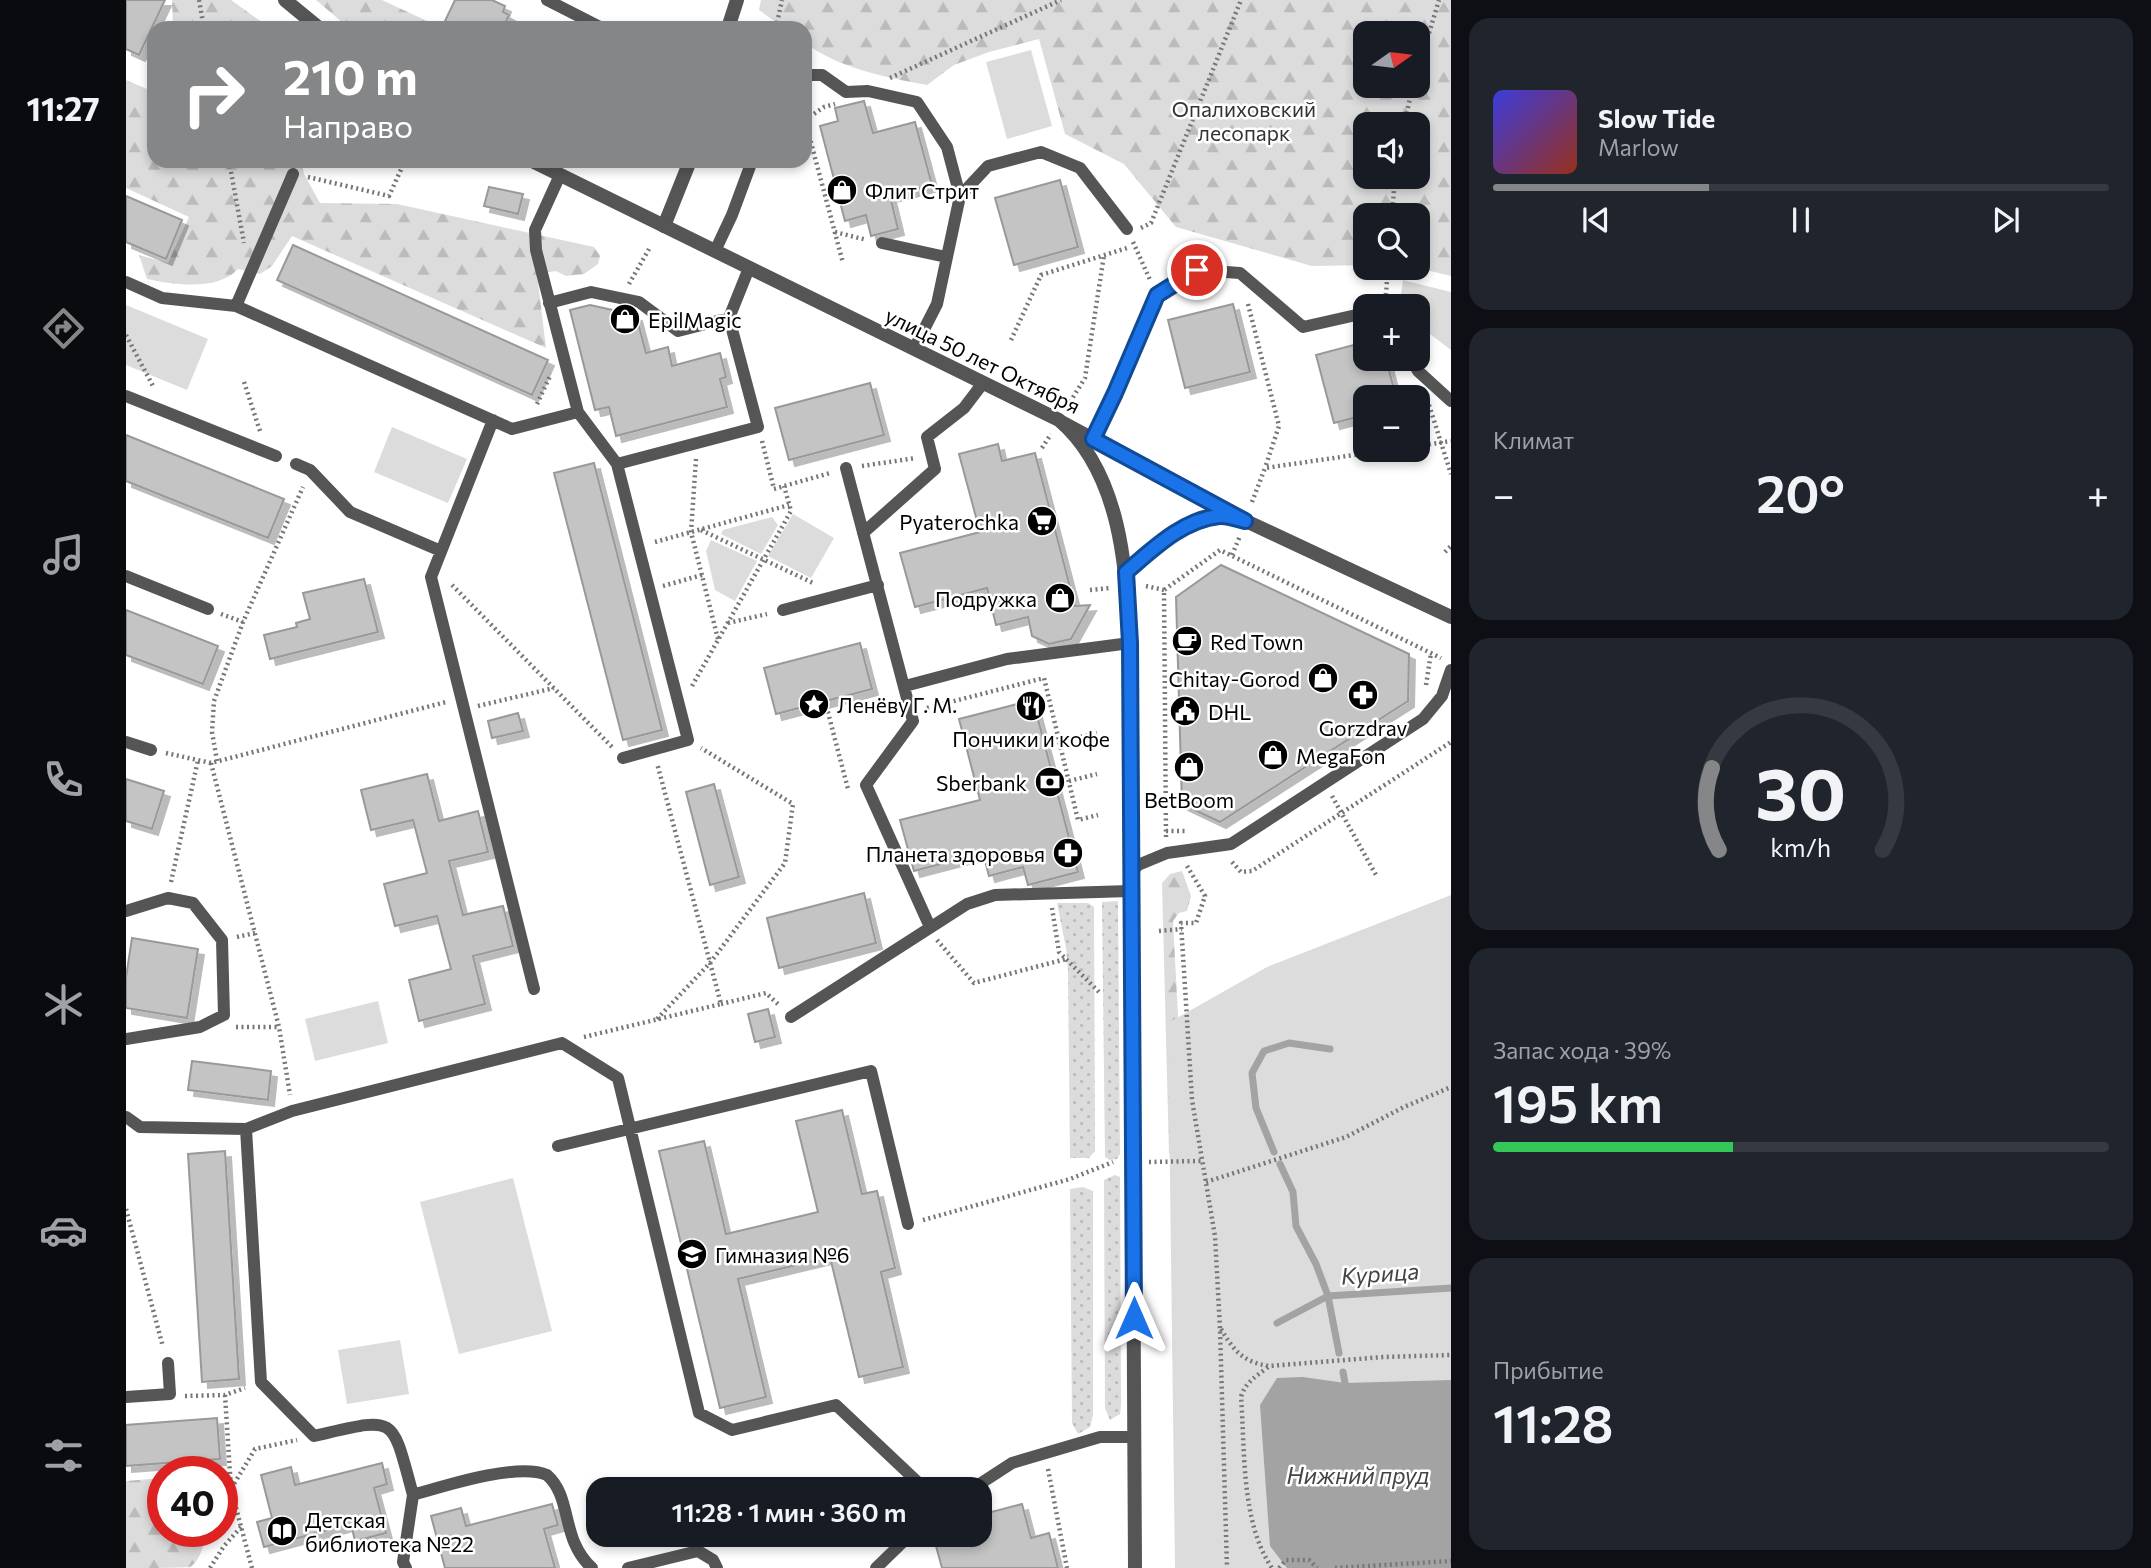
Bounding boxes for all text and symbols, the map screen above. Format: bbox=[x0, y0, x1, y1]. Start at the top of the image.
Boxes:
north arrow bbox=[1353, 21, 1430, 98]
map controls bbox=[1353, 21, 1430, 462]
text: 210 m bbox=[283, 45, 418, 105]
icon: right bbox=[168, 49, 259, 140]
text: 11:27 bbox=[26, 88, 100, 128]
park label: Опалиховский лесопарк bbox=[1172, 96, 1316, 145]
text: Slow Tide bbox=[1598, 102, 1715, 133]
text: Направо bbox=[283, 105, 413, 145]
button: sound bbox=[1353, 112, 1430, 189]
text: Marlow bbox=[1598, 133, 1679, 161]
shop icon: Флит Стрит bbox=[825, 173, 859, 207]
place label: Флит Стрит bbox=[865, 178, 979, 203]
icon: previous bbox=[1577, 201, 1615, 239]
icon: pause bbox=[1782, 201, 1820, 239]
icon: next bbox=[1987, 201, 2025, 239]
button: search bbox=[1353, 203, 1430, 280]
pin bbox=[1167, 240, 1227, 300]
icon: arrive bbox=[1178, 251, 1216, 289]
button: + bbox=[1353, 294, 1430, 371]
shop icon: EpilMagic bbox=[608, 302, 642, 336]
street label: улица 50 лет Октября bbox=[881, 302, 1085, 418]
icon: directions bbox=[39, 304, 88, 353]
place label: EpilMagic bbox=[648, 307, 742, 332]
button: − bbox=[1353, 385, 1430, 462]
text: Климат bbox=[1493, 426, 1574, 454]
text: 20° bbox=[1756, 460, 1845, 524]
text: − bbox=[1493, 470, 1515, 517]
text: + bbox=[2087, 470, 2109, 517]
supermarket icon: Pyaterochka bbox=[1025, 504, 1059, 538]
place label: Pyaterochka bbox=[899, 509, 1019, 534]
icon: music bbox=[39, 530, 88, 579]
shop icon: Подружка bbox=[1043, 581, 1077, 615]
place label: Подружка bbox=[935, 586, 1037, 611]
cafe icon: Red Town bbox=[1170, 624, 1204, 658]
place label: Red Town bbox=[1210, 629, 1303, 654]
shop icon: Chitay-Gorod bbox=[1306, 661, 1340, 695]
place label: Chitay-Gorod bbox=[1168, 666, 1300, 691]
pharmacy icon: Gorzdrav bbox=[1346, 678, 1380, 712]
place icon: Ленёву Г. М. bbox=[797, 687, 831, 721]
restaurant icon: Пончики и кофе bbox=[1014, 689, 1048, 723]
place label: Ленёву Г. М. bbox=[837, 692, 957, 717]
public building icon: DHL bbox=[1168, 694, 1202, 728]
place label: DHL bbox=[1208, 699, 1251, 724]
place label: Gorzdrav bbox=[1319, 715, 1408, 740]
place label: Пончики и кофе bbox=[952, 726, 1110, 751]
shop icon: MegaFon bbox=[1256, 738, 1290, 772]
place label: MegaFon bbox=[1296, 743, 1386, 768]
text: 30 bbox=[1756, 746, 1846, 835]
shop icon: BetBoom bbox=[1172, 750, 1206, 784]
icon: phone bbox=[39, 755, 88, 804]
bank icon: Sberbank bbox=[1033, 765, 1067, 799]
place label: Sberbank bbox=[936, 770, 1027, 795]
place label: BetBoom bbox=[1144, 787, 1234, 812]
text: km/h bbox=[1771, 832, 1831, 862]
pharmacy icon: Планета здоровья bbox=[1051, 836, 1085, 870]
place label: Планета здоровья bbox=[866, 841, 1045, 866]
icon: climate bbox=[39, 980, 88, 1029]
text: Запас хода · 39% bbox=[1493, 1036, 1671, 1064]
text: 195 km bbox=[1493, 1070, 1663, 1134]
icon: car bbox=[39, 1206, 88, 1255]
school or university icon: Гимназия №6 bbox=[675, 1237, 709, 1271]
place label: Гимназия №6 bbox=[715, 1242, 850, 1267]
water label: Курица bbox=[1340, 1256, 1420, 1290]
position arrow bbox=[1097, 1281, 1171, 1355]
text: Прибытие bbox=[1493, 1356, 1604, 1384]
text: 11:28 bbox=[1493, 1390, 1614, 1454]
icon: filters bbox=[39, 1431, 88, 1480]
speed limit sign: 40 bbox=[147, 1456, 238, 1547]
water label: Нижний пруд bbox=[1286, 1461, 1430, 1489]
text: 11:28 · 1 мин · 360 m bbox=[672, 1496, 906, 1527]
place label: Детская библиотека №22 bbox=[305, 1507, 474, 1556]
library icon: Детская библиотека №22 bbox=[265, 1514, 299, 1548]

